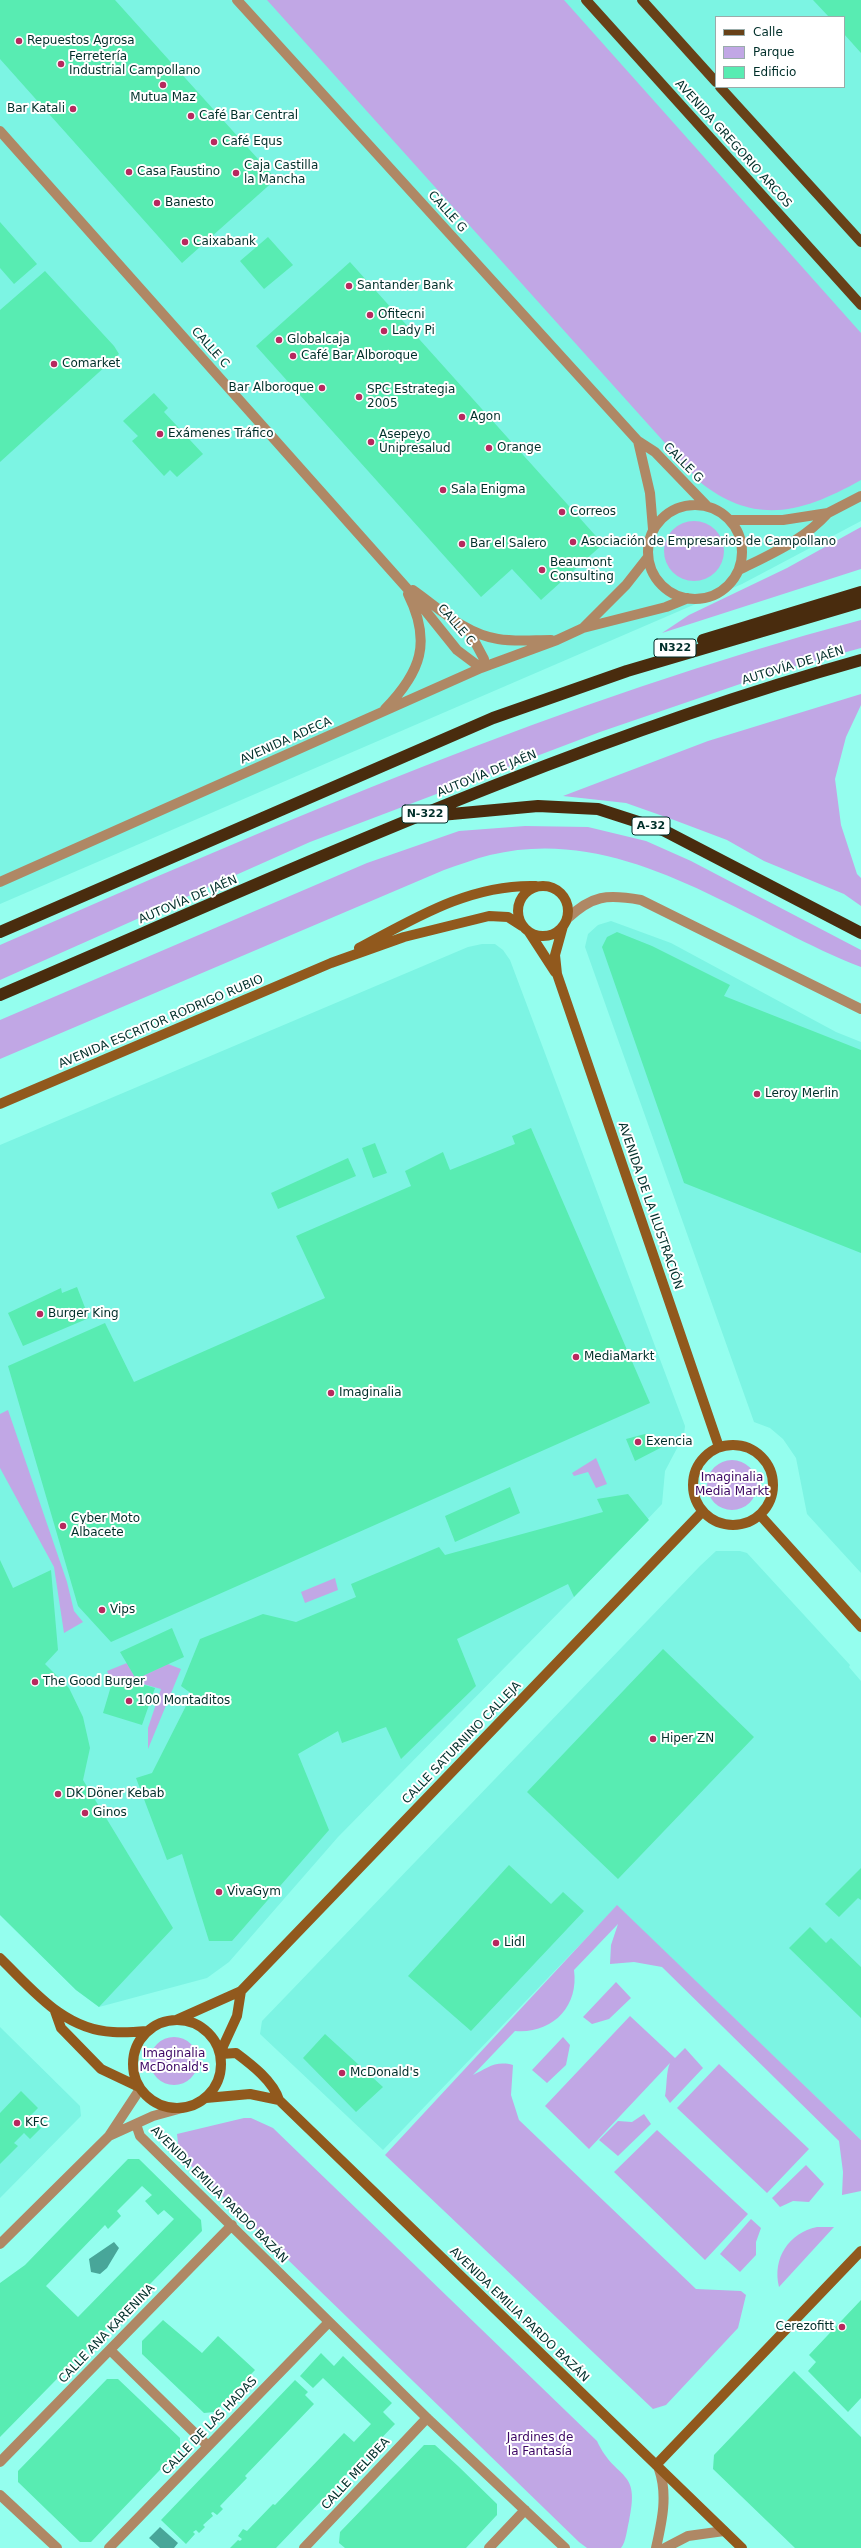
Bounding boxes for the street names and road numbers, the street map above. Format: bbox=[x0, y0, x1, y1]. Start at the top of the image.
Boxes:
street label: AVENIDA GREGORIO ARCOS bbox=[672, 77, 794, 211]
street label: CALLE G bbox=[425, 188, 469, 236]
street label: CALLE C bbox=[188, 325, 232, 371]
street label: CALLE G bbox=[660, 440, 706, 486]
street label: CALLE C bbox=[434, 602, 478, 648]
road number: N322 bbox=[654, 639, 696, 657]
street label: AUTOVÍA DE JAÉN bbox=[740, 644, 846, 688]
street label: AVENIDA ADECA bbox=[238, 714, 334, 768]
street label: AUTOVÍA DE JAÉN bbox=[435, 747, 539, 801]
road number: N-322 bbox=[402, 805, 448, 823]
road number: A-32 bbox=[632, 817, 670, 835]
street label: AUTOVÍA DE JAÉN bbox=[136, 873, 240, 927]
street label: AVENIDA ESCRITOR RODRIGO RUBIO bbox=[56, 972, 266, 1072]
street label: AVENIDA DE LA ILUSTRACIÓN bbox=[615, 1120, 685, 1292]
street label: CALLE SATURNINO CALLEJA bbox=[400, 1679, 524, 1807]
street label: AVENIDA EMILIA PARDO BAZÁN bbox=[147, 2123, 291, 2267]
street label: AVENIDA EMILIA PARDO BAZÁN bbox=[446, 2245, 592, 2385]
street label: CALLE ANA KARENINA bbox=[56, 2282, 158, 2386]
street label: CALLE DE LAS HADAS bbox=[159, 2374, 261, 2478]
street label: CALLE MELIBEA bbox=[319, 2435, 393, 2513]

